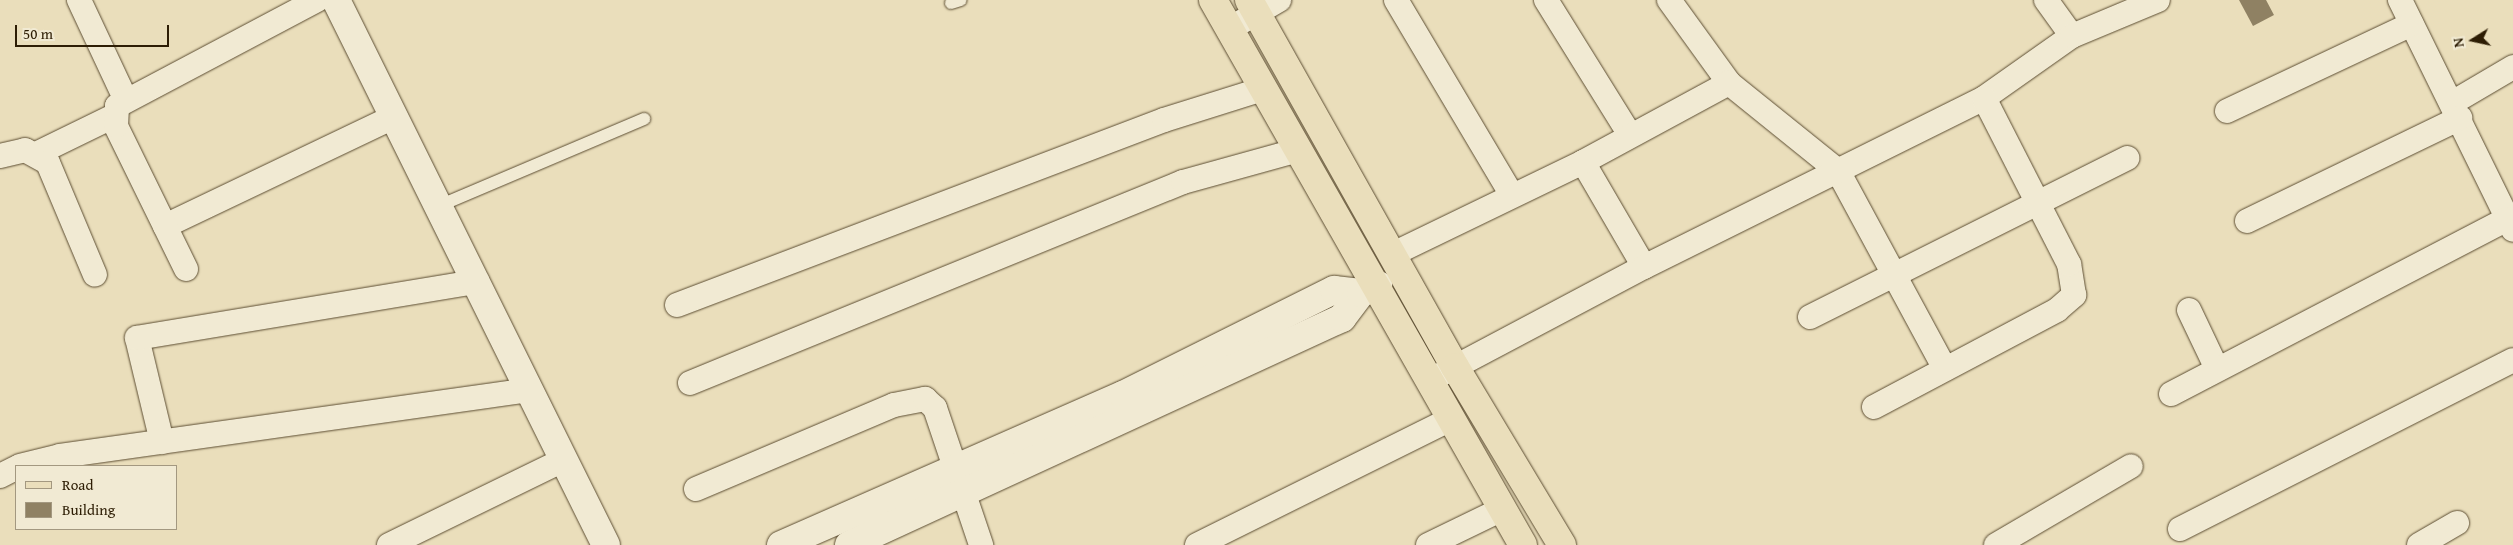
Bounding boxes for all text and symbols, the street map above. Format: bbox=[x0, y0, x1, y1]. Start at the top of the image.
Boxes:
scale bar bbox=[18, 15, 171, 47]
north arrow bbox=[2448, 15, 2498, 65]
text: 50 m bbox=[23, 23, 53, 44]
text: N bbox=[2448, 36, 2469, 49]
legend bbox=[15, 465, 178, 530]
text: Road bbox=[62, 474, 93, 495]
text: Building bbox=[62, 499, 115, 520]

